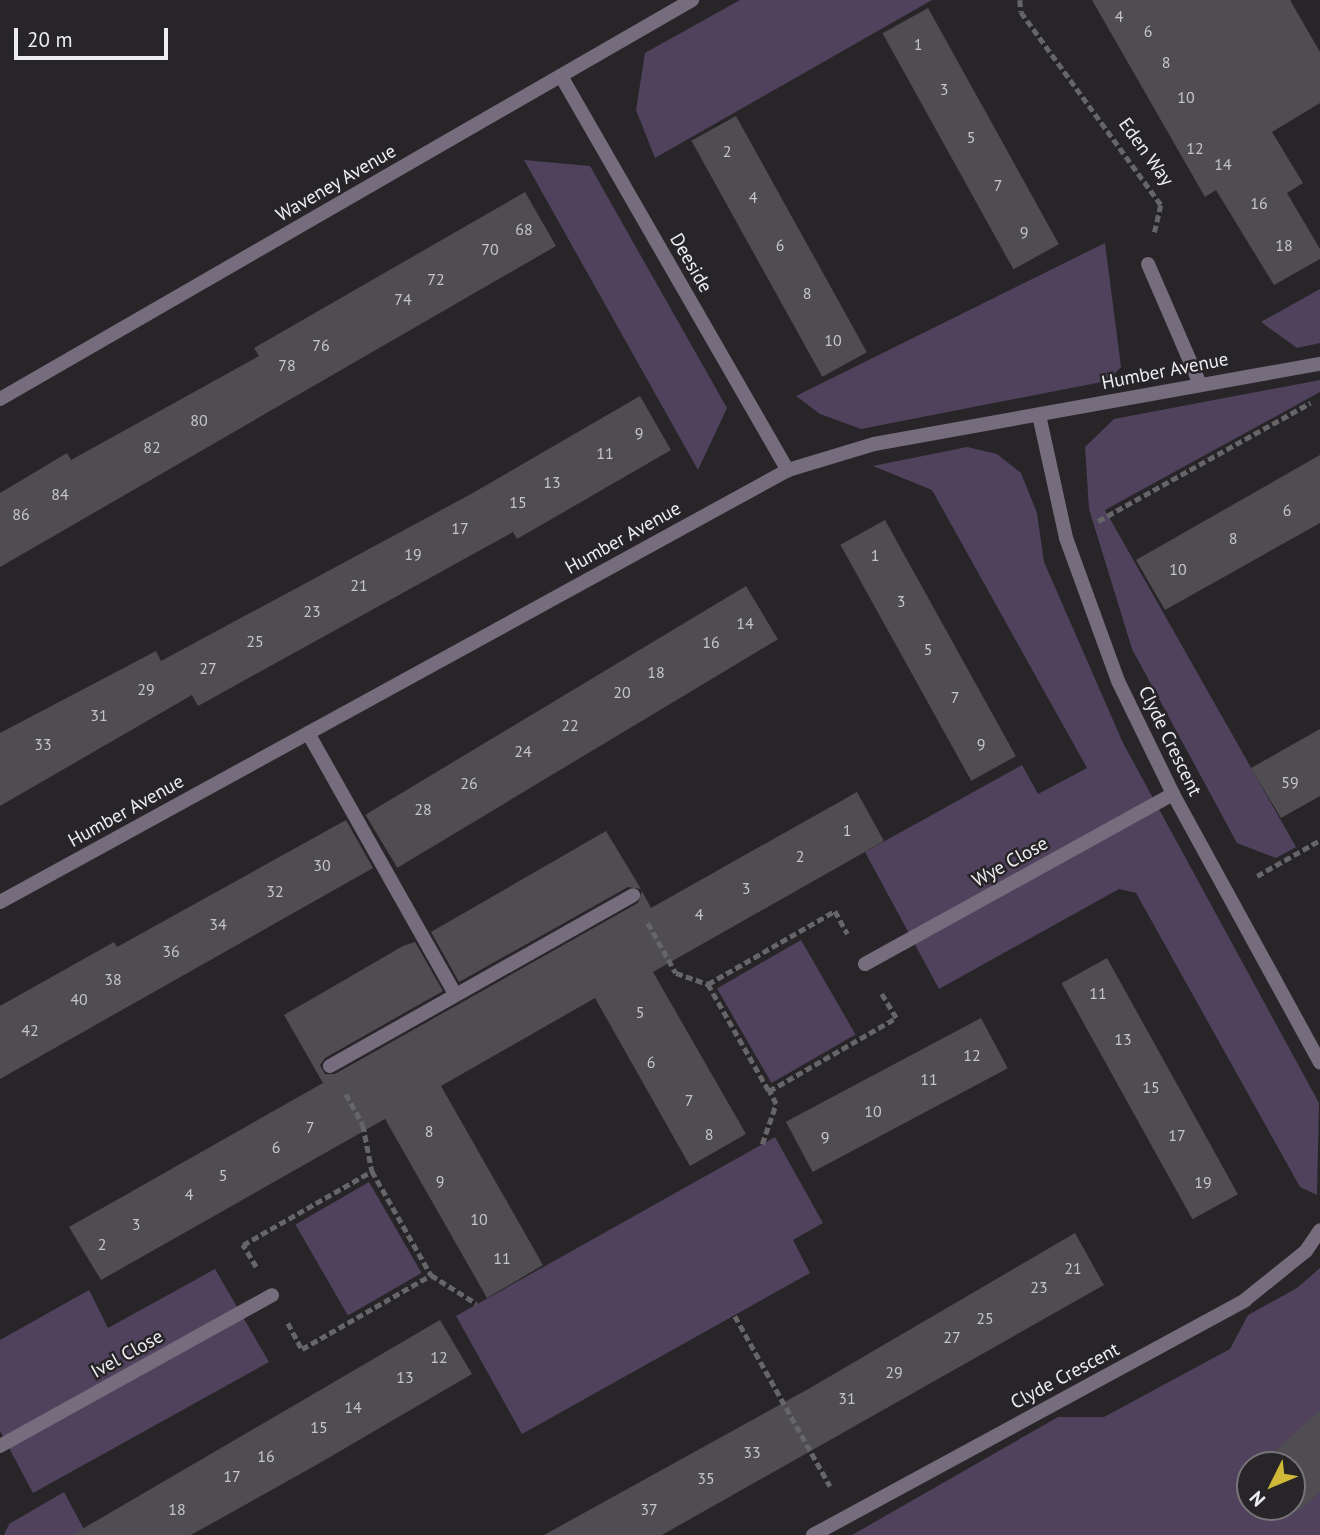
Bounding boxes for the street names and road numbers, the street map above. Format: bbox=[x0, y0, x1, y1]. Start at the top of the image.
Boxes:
street label: Eden Way bbox=[1114, 113, 1178, 191]
street label: Waveney Avenue bbox=[271, 139, 401, 227]
street label: Deeside bbox=[665, 229, 717, 297]
street label: Humber Avenue bbox=[1099, 347, 1231, 395]
street label: Humber Avenue bbox=[561, 497, 685, 579]
street label: Clyde Crescent bbox=[1134, 682, 1206, 800]
street label: Humber Avenue bbox=[64, 770, 188, 852]
street label: Wye Close bbox=[968, 832, 1052, 892]
street label: Ivel Close bbox=[87, 1325, 167, 1383]
street label: Clyde Crescent bbox=[1007, 1338, 1123, 1414]

